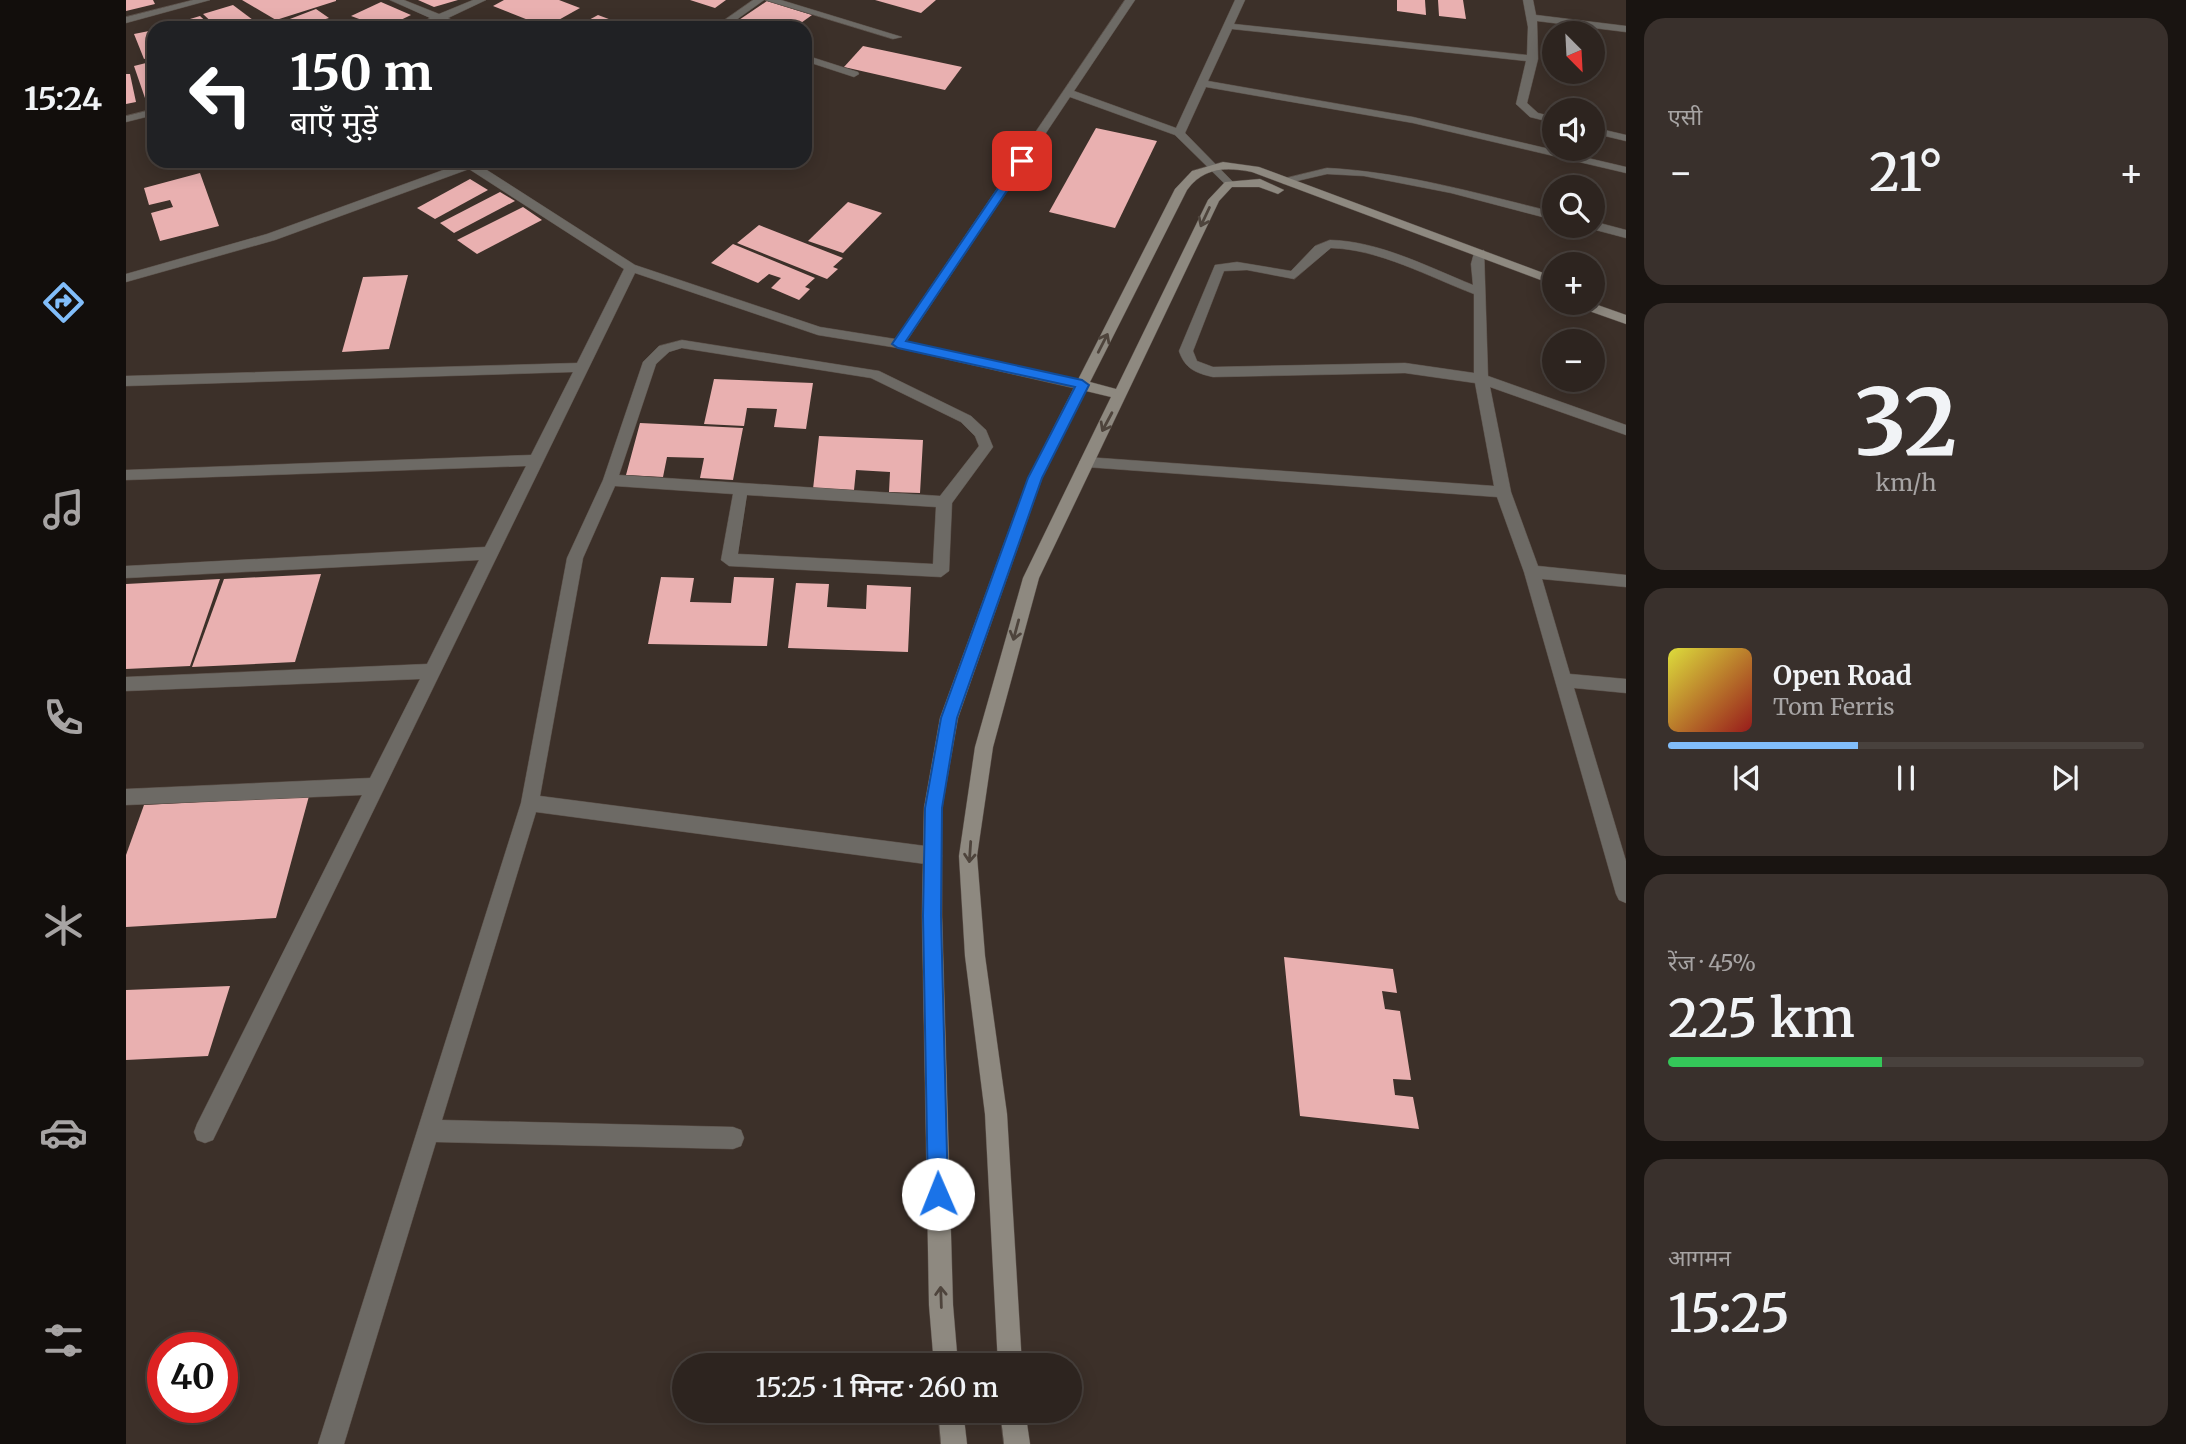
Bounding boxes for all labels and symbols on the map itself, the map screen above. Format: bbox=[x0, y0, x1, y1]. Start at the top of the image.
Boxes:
north arrow bbox=[1542, 21, 1605, 84]
pin bbox=[992, 131, 1052, 191]
one-way arrow bbox=[1198, 206, 1212, 227]
one-way arrow bbox=[1097, 333, 1111, 354]
one-way arrow bbox=[1100, 411, 1113, 432]
one-way arrow bbox=[1009, 619, 1022, 641]
one-way arrow bbox=[963, 840, 976, 863]
position arrow bbox=[901, 1157, 975, 1231]
one-way arrow bbox=[934, 1286, 947, 1309]
speed limit sign: 40 bbox=[147, 1332, 238, 1423]

